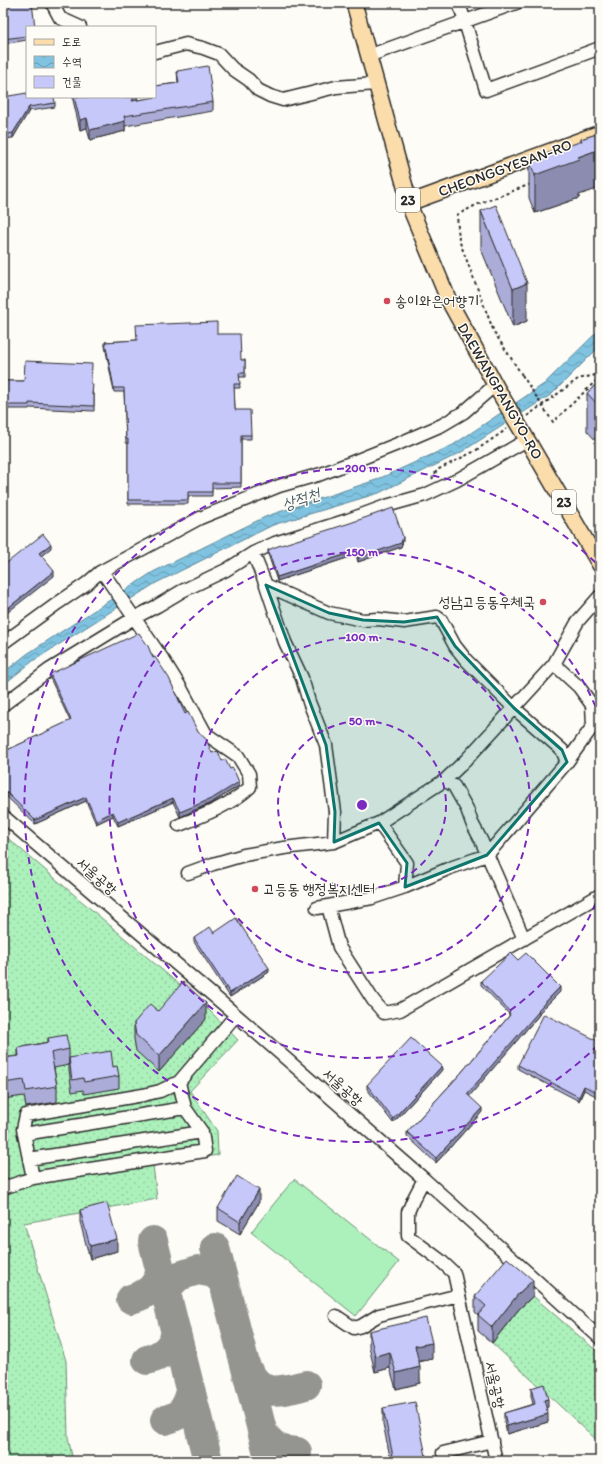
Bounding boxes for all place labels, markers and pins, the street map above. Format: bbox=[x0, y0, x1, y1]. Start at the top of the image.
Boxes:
place label: 송이와은어향기 bbox=[395, 292, 480, 310]
marker: 송이와은어향기 bbox=[382, 296, 392, 306]
place label: 성남고등동우체국 bbox=[438, 593, 535, 611]
marker: 성남고등동우체국 bbox=[538, 597, 548, 607]
centre of rings bbox=[355, 798, 369, 812]
place label: 고등동 행정복지센터 bbox=[263, 880, 375, 898]
marker: 고등동 행정복지센터 bbox=[250, 884, 260, 894]

